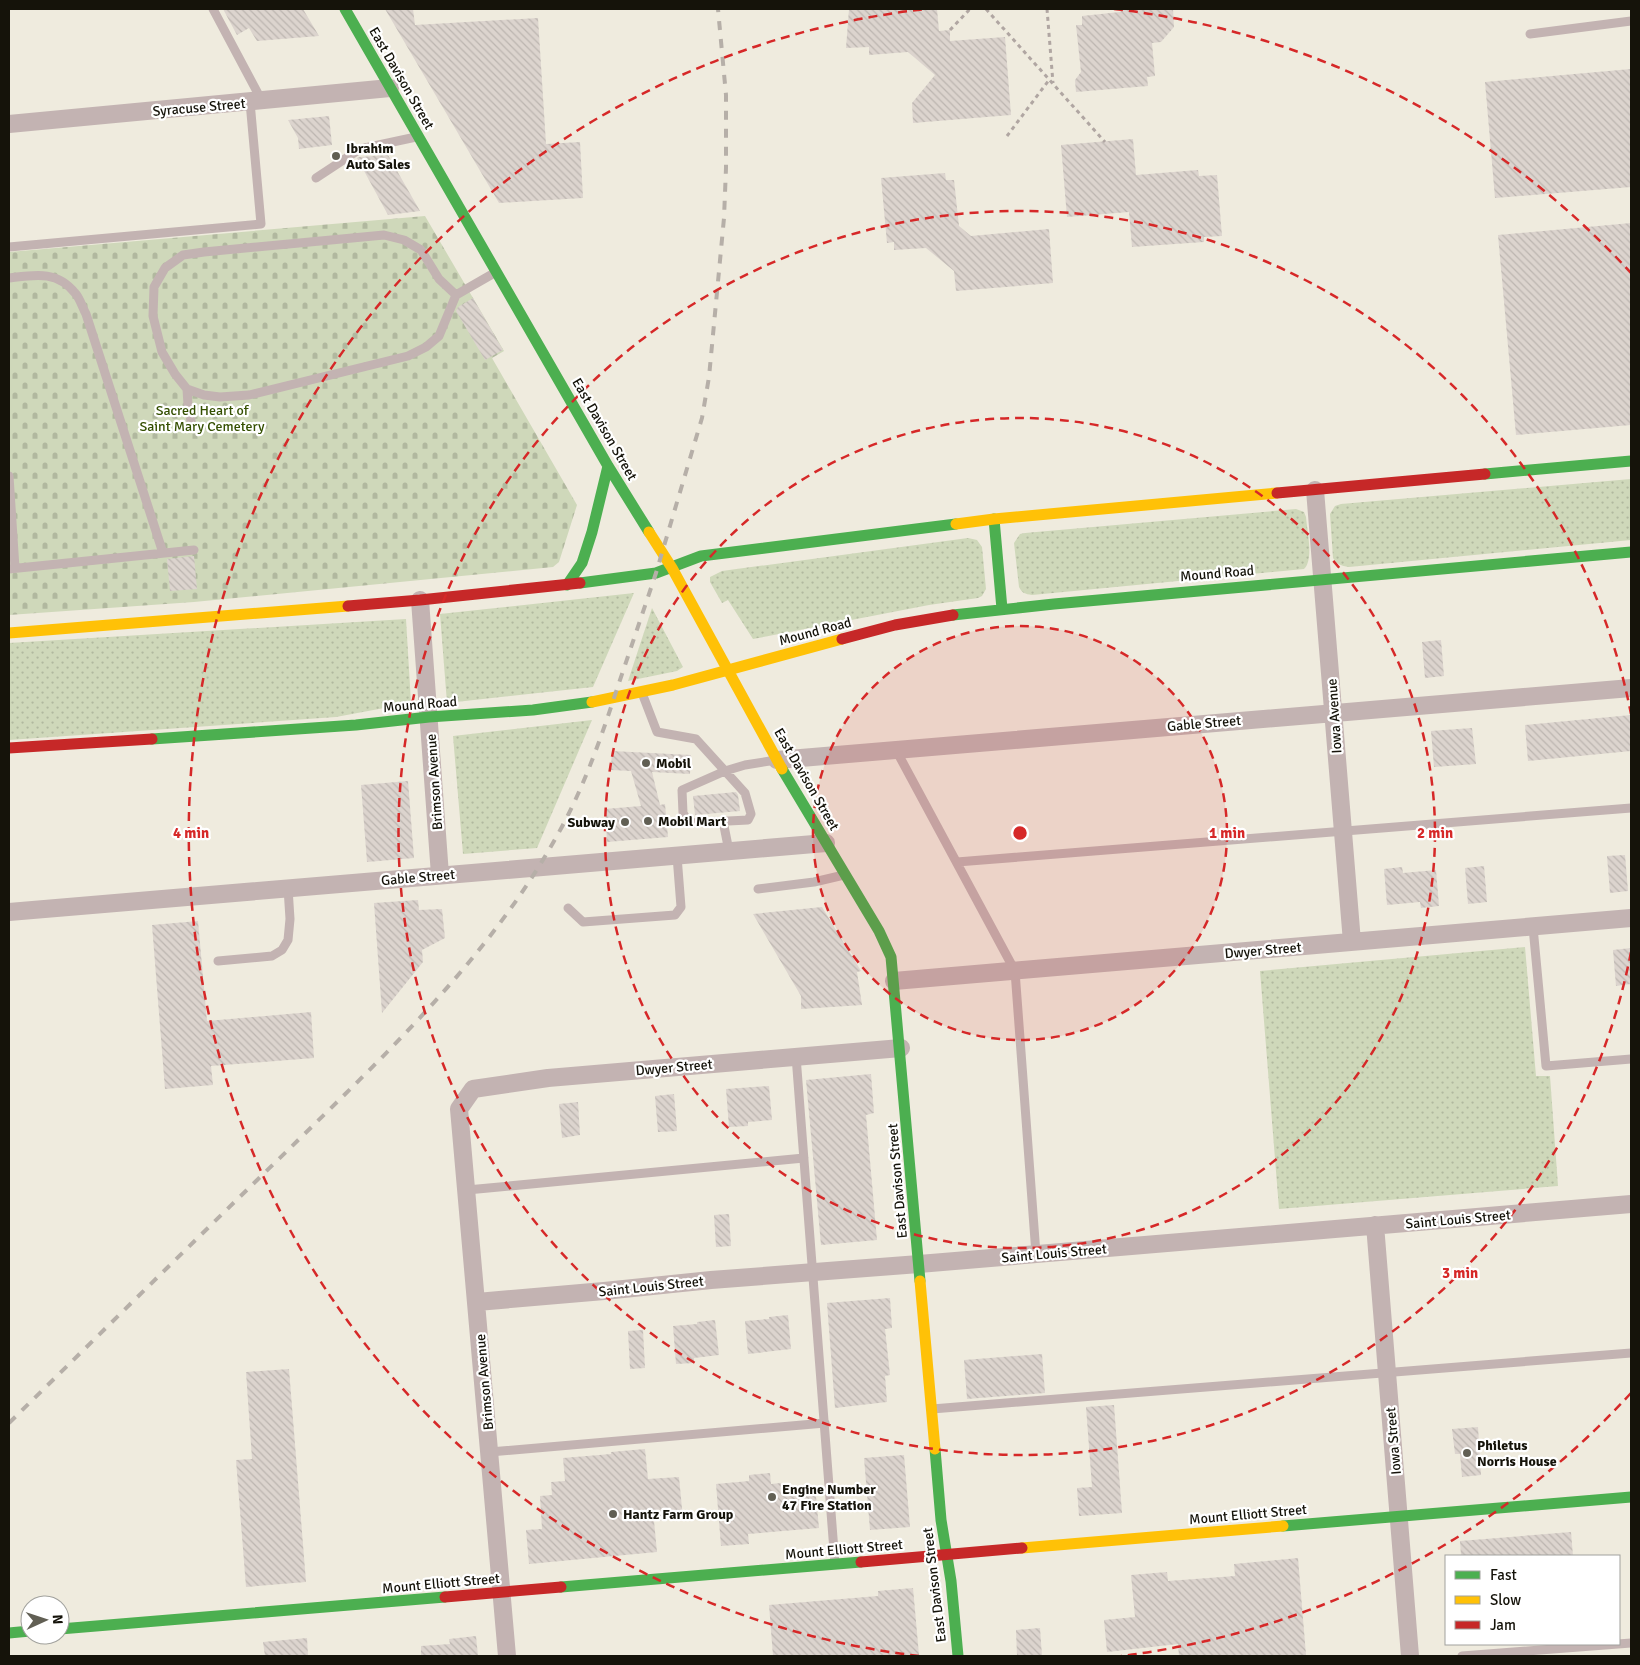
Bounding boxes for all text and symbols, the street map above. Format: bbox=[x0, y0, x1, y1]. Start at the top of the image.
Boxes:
street label: East Davison Street bbox=[365, 24, 438, 133]
street label: Syracuse Street bbox=[152, 95, 246, 120]
place label: Ibrahim Auto Sales bbox=[346, 140, 410, 173]
marker: Ibrahim Auto Sales bbox=[330, 150, 342, 162]
street label: East Davison Street bbox=[568, 375, 641, 484]
park label: Sacred Heart of Saint Mary Cemetery bbox=[139, 402, 265, 435]
street label: Mound Road bbox=[1179, 562, 1255, 585]
street label: Mound Road bbox=[777, 614, 853, 649]
street label: Iowa Avenue bbox=[1323, 678, 1346, 754]
street label: Mound Road bbox=[382, 693, 458, 716]
street label: Gable Street bbox=[1166, 712, 1242, 735]
street label: East Davison Street bbox=[770, 725, 843, 834]
street label: Brimson Avenue bbox=[423, 733, 446, 831]
place label: Mobil bbox=[656, 755, 692, 772]
marker: Mobil bbox=[640, 757, 652, 769]
place label: Mobil Mart bbox=[658, 813, 727, 830]
place label: Subway bbox=[568, 814, 615, 831]
marker: Mobil Mart bbox=[642, 815, 654, 827]
marker: Subway bbox=[619, 816, 631, 828]
text: 4 min bbox=[173, 824, 209, 842]
centre of rings bbox=[1011, 824, 1029, 842]
text: 1 min bbox=[1209, 824, 1245, 842]
text: 2 min bbox=[1417, 824, 1453, 842]
street label: Gable Street bbox=[380, 866, 456, 889]
street label: Dwyer Street bbox=[1224, 939, 1302, 962]
street label: Dwyer Street bbox=[635, 1056, 713, 1079]
street label: East Davison Street bbox=[884, 1123, 911, 1239]
street label: Saint Louis Street bbox=[1405, 1206, 1511, 1233]
street label: Saint Louis Street bbox=[1001, 1240, 1107, 1267]
text: 3 min bbox=[1442, 1264, 1478, 1282]
street label: Saint Louis Street bbox=[598, 1273, 705, 1300]
street label: Brimson Avenue bbox=[472, 1333, 497, 1431]
street label: Iowa Street bbox=[1382, 1406, 1405, 1476]
place label: Philetus Norris House bbox=[1477, 1437, 1557, 1470]
marker: Philetus Norris House bbox=[1461, 1447, 1473, 1459]
place label: Engine Number 47 Fire Station bbox=[782, 1481, 876, 1514]
marker: Engine Number 47 Fire Station bbox=[766, 1491, 778, 1503]
street label: Mount Elliott Street bbox=[1188, 1501, 1308, 1528]
place label: Hantz Farm Group bbox=[623, 1506, 734, 1523]
marker: Hantz Farm Group bbox=[607, 1508, 619, 1520]
street label: East Davison Street bbox=[919, 1527, 950, 1643]
street label: Mount Elliott Street bbox=[784, 1536, 904, 1563]
legend bbox=[1445, 1555, 1620, 1645]
text: Fast bbox=[1490, 1566, 1517, 1584]
street label: Mount Elliott Street bbox=[381, 1570, 501, 1597]
text: Slow bbox=[1490, 1591, 1521, 1609]
north arrow bbox=[20, 1595, 70, 1645]
text: N bbox=[49, 1614, 66, 1625]
text: Jam bbox=[1490, 1616, 1516, 1634]

